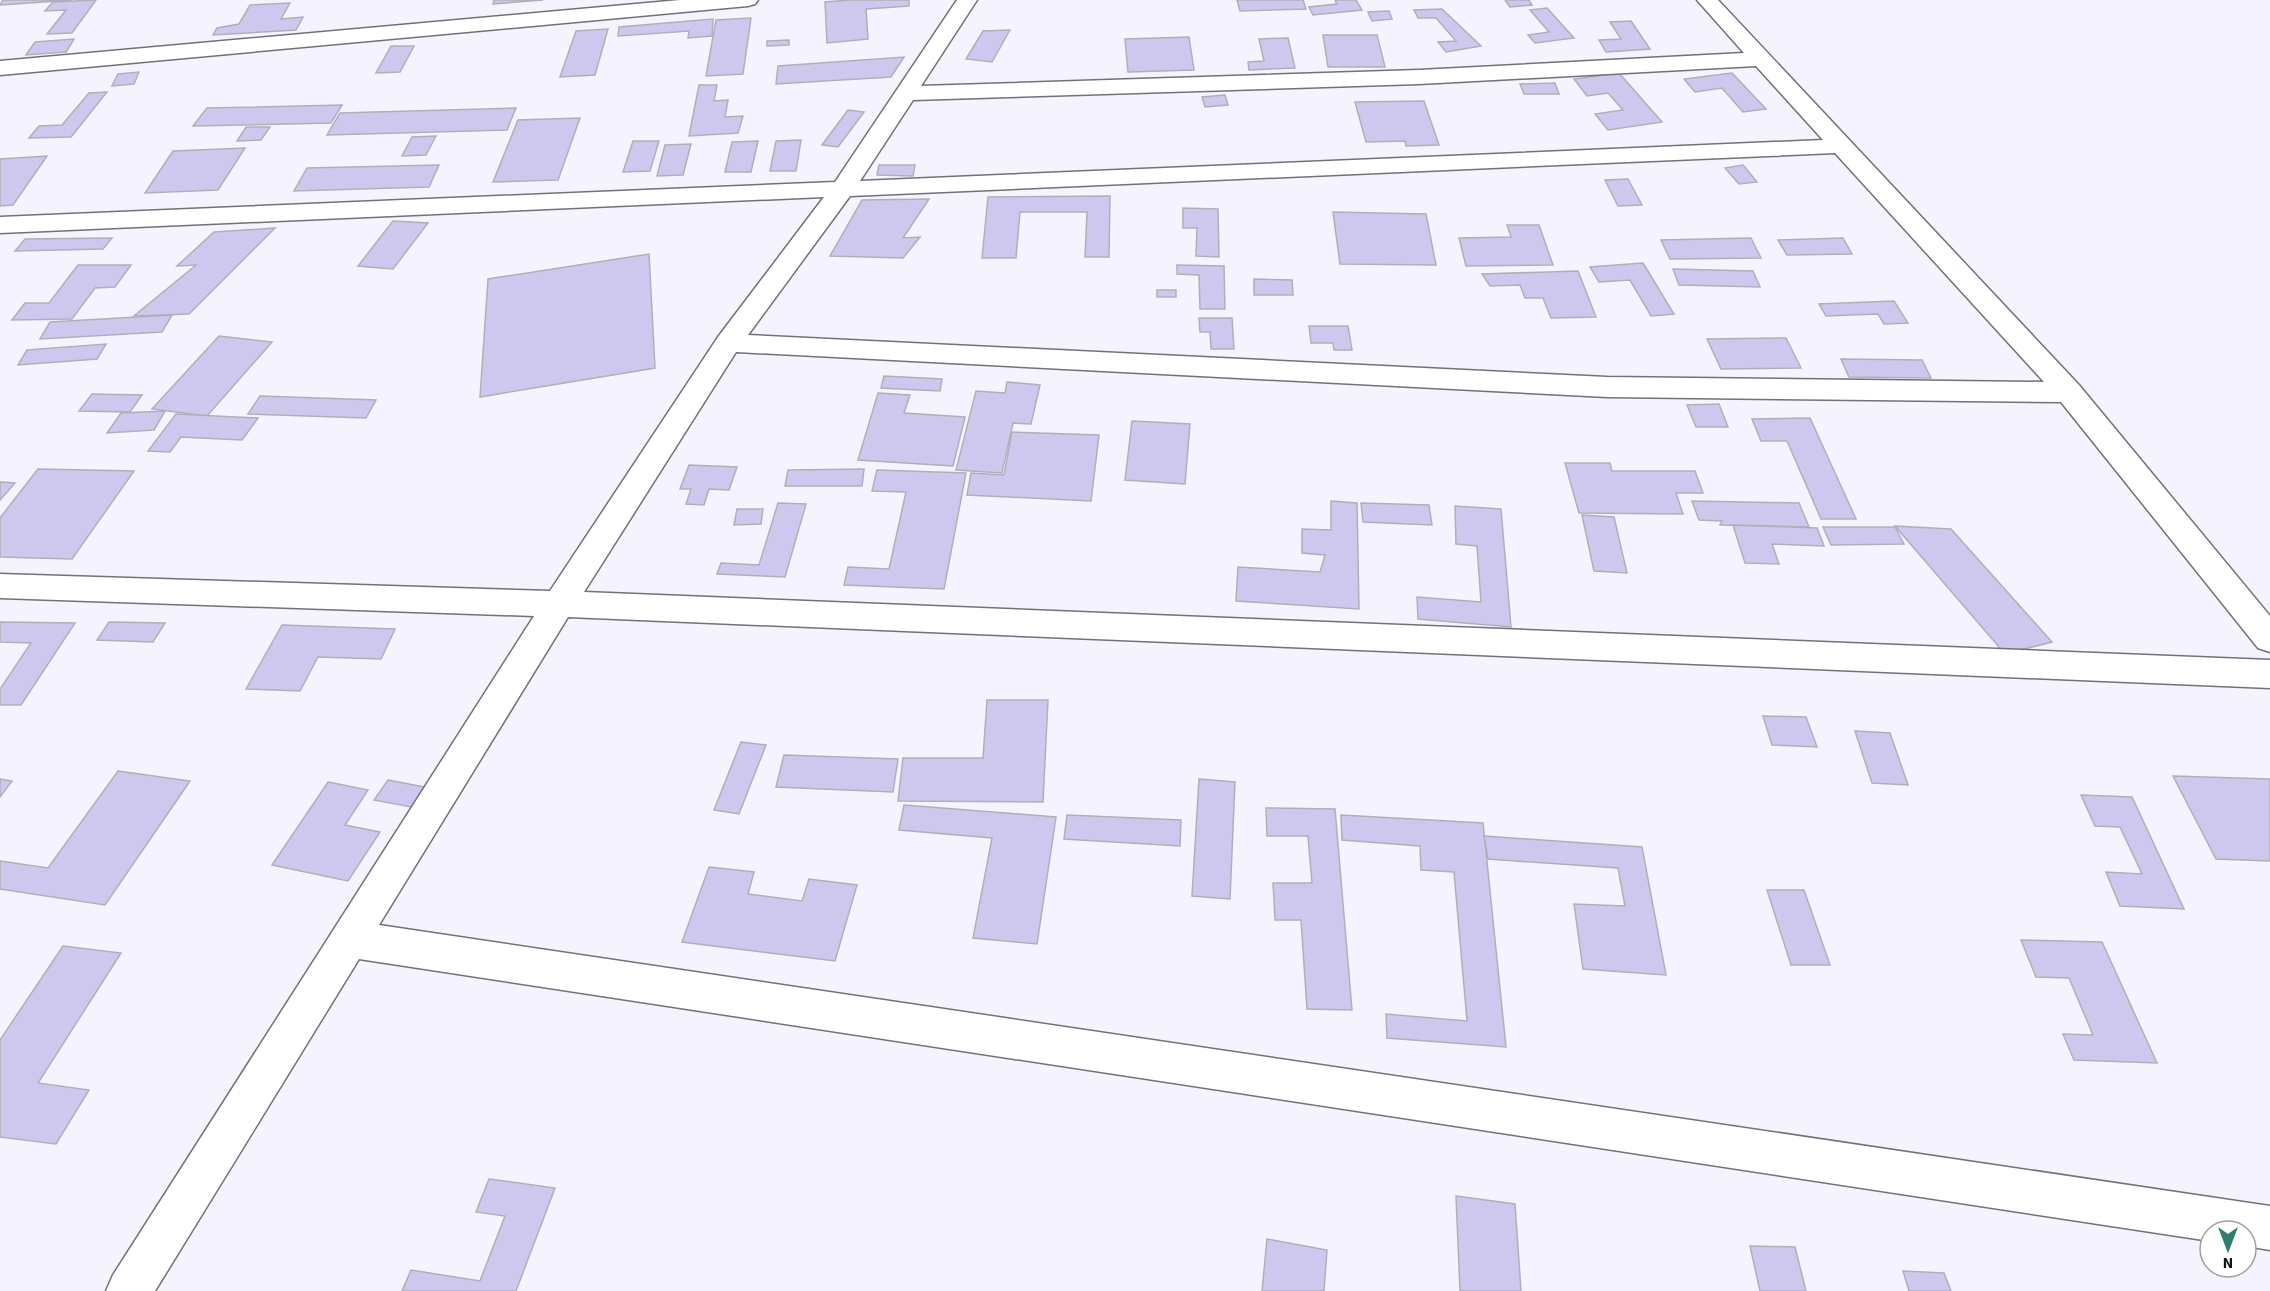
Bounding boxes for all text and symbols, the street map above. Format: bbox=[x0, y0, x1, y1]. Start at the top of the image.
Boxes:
north arrow bbox=[2198, 1219, 2258, 1279]
text: N bbox=[2223, 1252, 2233, 1274]

